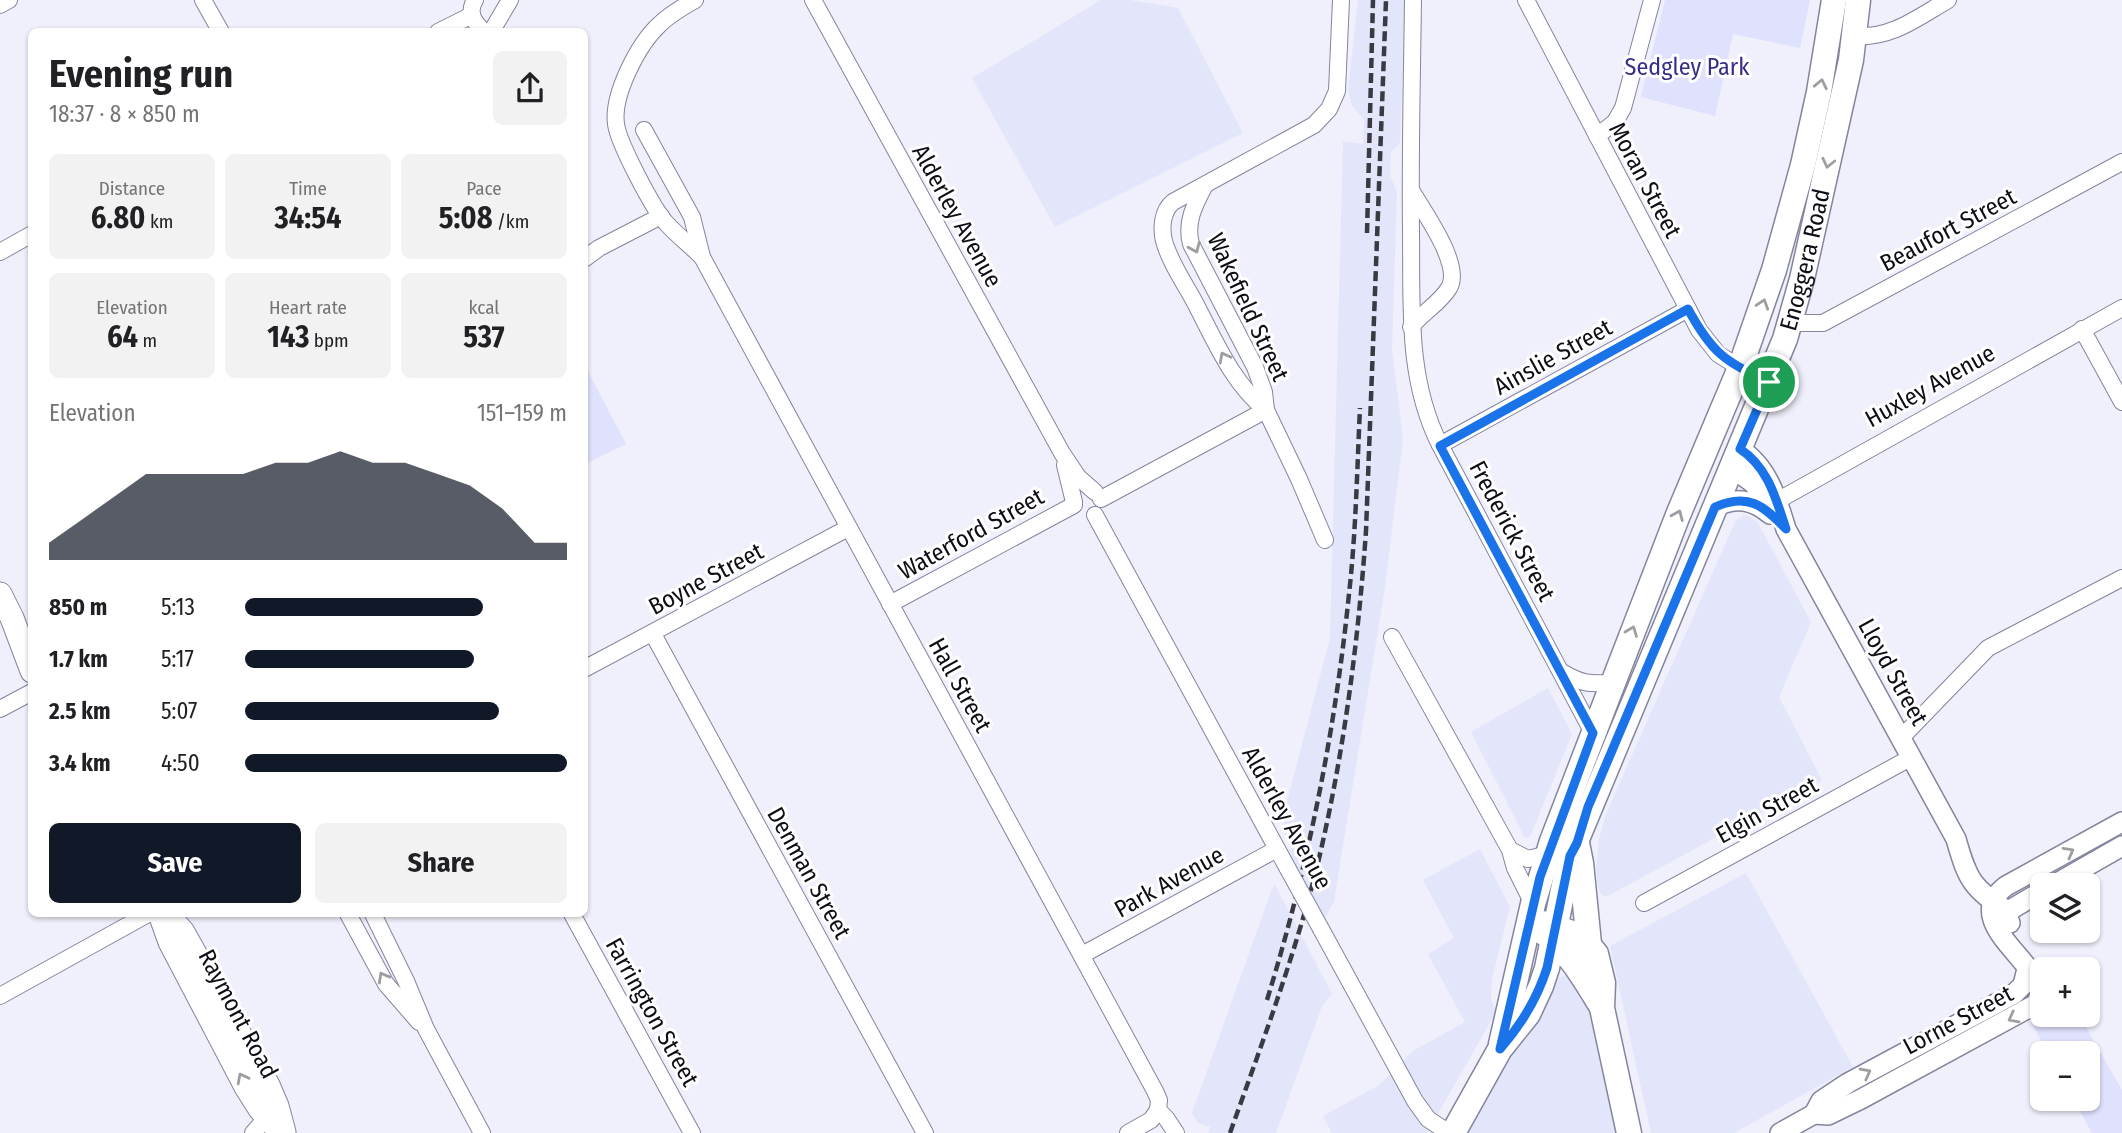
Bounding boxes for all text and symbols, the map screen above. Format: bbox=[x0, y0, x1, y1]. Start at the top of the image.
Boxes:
text: Evening run bbox=[49, 51, 233, 97]
button: share bbox=[493, 51, 567, 125]
park label: Sedgley Park bbox=[1625, 53, 1750, 81]
one-way arrow bbox=[1813, 78, 1828, 90]
text: 18:37 · 8 × 850 m bbox=[49, 100, 200, 128]
street label: Moran Street bbox=[1603, 118, 1687, 242]
street label: Alderley Avenue bbox=[906, 140, 1008, 292]
one-way arrow bbox=[1821, 157, 1836, 169]
text: Distance bbox=[99, 177, 165, 200]
text: Time bbox=[289, 177, 327, 200]
text: Pace bbox=[466, 177, 502, 200]
street label: Beaufort Street bbox=[1875, 182, 2021, 278]
street label: Enoggera Road bbox=[1774, 186, 1836, 334]
text: 6.80 bbox=[91, 200, 145, 236]
text: 34:54 bbox=[275, 200, 341, 236]
text: 5:08 bbox=[439, 200, 493, 236]
text: km bbox=[145, 210, 173, 233]
text: /km bbox=[493, 210, 529, 233]
street label: Wakefield Street bbox=[1202, 229, 1295, 386]
one-way arrow bbox=[1186, 242, 1200, 254]
text: Elevation bbox=[96, 296, 168, 319]
text: Heart rate bbox=[269, 296, 347, 319]
text: kcal bbox=[469, 296, 499, 319]
one-way arrow bbox=[1754, 298, 1769, 310]
street label: Ainslie Street bbox=[1489, 313, 1617, 401]
text: 64 bbox=[107, 319, 138, 355]
text: 143 bbox=[267, 319, 309, 355]
text: 537 bbox=[463, 319, 505, 355]
text: m bbox=[138, 329, 157, 352]
text: bpm bbox=[309, 329, 349, 352]
street label: Huxley Avenue bbox=[1860, 339, 2000, 433]
one-way arrow bbox=[1218, 352, 1232, 365]
pin bbox=[1739, 352, 1799, 412]
icon: arrive bbox=[1750, 363, 1788, 401]
text: Elevation bbox=[49, 399, 136, 427]
text: 151–159 m bbox=[477, 399, 567, 427]
street label: Frederick Street bbox=[1463, 456, 1561, 606]
street label: Waterford Street bbox=[893, 482, 1049, 585]
one-way arrow bbox=[1670, 510, 1684, 522]
street label: Boyne Street bbox=[644, 537, 768, 621]
text: 850 m bbox=[49, 593, 107, 621]
text: 5:13 bbox=[161, 593, 195, 621]
street label: Lloyd Street bbox=[1852, 614, 1934, 730]
one-way arrow bbox=[1624, 625, 1638, 637]
street label: Hall Street bbox=[923, 633, 997, 737]
text: 1.7 km bbox=[49, 645, 108, 673]
text: 5:17 bbox=[161, 645, 194, 673]
text: 2.5 km bbox=[49, 697, 110, 725]
text: 5:07 bbox=[161, 697, 197, 725]
street label: Alderley Avenue bbox=[1236, 742, 1338, 894]
text: 3.4 km bbox=[49, 749, 111, 777]
text: 4:50 bbox=[161, 749, 200, 777]
street label: Elgin Street bbox=[1711, 771, 1823, 849]
street label: Denman Street bbox=[761, 802, 857, 944]
button: Save bbox=[49, 823, 301, 903]
button: Share bbox=[315, 823, 567, 903]
street label: Park Avenue bbox=[1110, 841, 1228, 923]
one-way arrow bbox=[2062, 847, 2074, 860]
map controls bbox=[2030, 873, 2100, 1111]
button: layers bbox=[2030, 873, 2100, 943]
street label: Farrington Street bbox=[600, 933, 704, 1091]
street label: Raymont Road bbox=[192, 945, 284, 1083]
button: + bbox=[2030, 957, 2100, 1027]
one-way arrow bbox=[378, 971, 391, 984]
street label: Lorne Street bbox=[1898, 979, 2018, 1061]
one-way arrow bbox=[2008, 1010, 2021, 1023]
button: − bbox=[2030, 1041, 2100, 1111]
one-way arrow bbox=[1859, 1068, 1872, 1081]
one-way arrow bbox=[236, 1073, 250, 1085]

